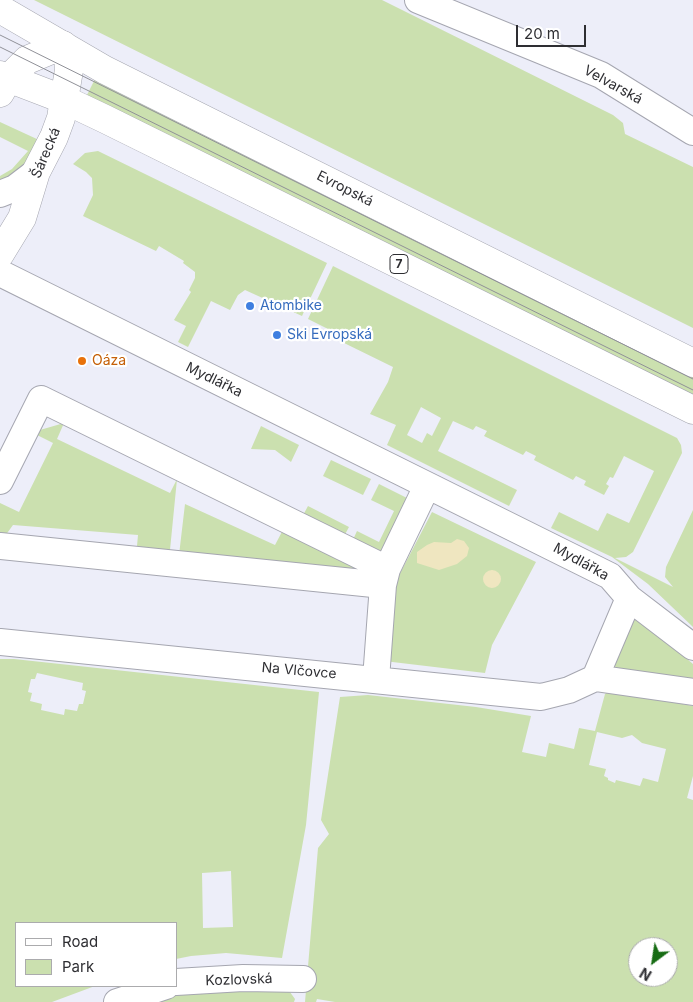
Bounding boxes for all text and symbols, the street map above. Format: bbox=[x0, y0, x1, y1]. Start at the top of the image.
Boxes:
scale bar bbox=[518, 15, 588, 47]
text: 20 m bbox=[524, 24, 560, 43]
street label: Velvarská bbox=[581, 62, 645, 108]
street label: Šárecká bbox=[28, 125, 64, 181]
street label: Evropská bbox=[314, 168, 376, 210]
road number: 7 bbox=[390, 254, 408, 274]
place label: Atombike bbox=[260, 298, 322, 314]
marker: Atombike bbox=[244, 300, 256, 312]
place label: Ski Evropská bbox=[287, 327, 372, 343]
marker: Ski Evropská bbox=[271, 329, 283, 341]
place label: Oáza bbox=[92, 353, 126, 369]
marker: Oáza bbox=[76, 355, 88, 367]
street label: Mydlářka bbox=[183, 359, 245, 401]
street label: Mydlářka bbox=[550, 540, 612, 584]
street label: Na Vlčovce bbox=[261, 659, 337, 683]
legend bbox=[15, 922, 178, 987]
text: Road bbox=[62, 932, 98, 951]
north arrow bbox=[628, 937, 678, 987]
text: Park bbox=[62, 957, 94, 976]
text: N bbox=[637, 964, 654, 984]
street label: Kozlovská bbox=[205, 970, 273, 990]

